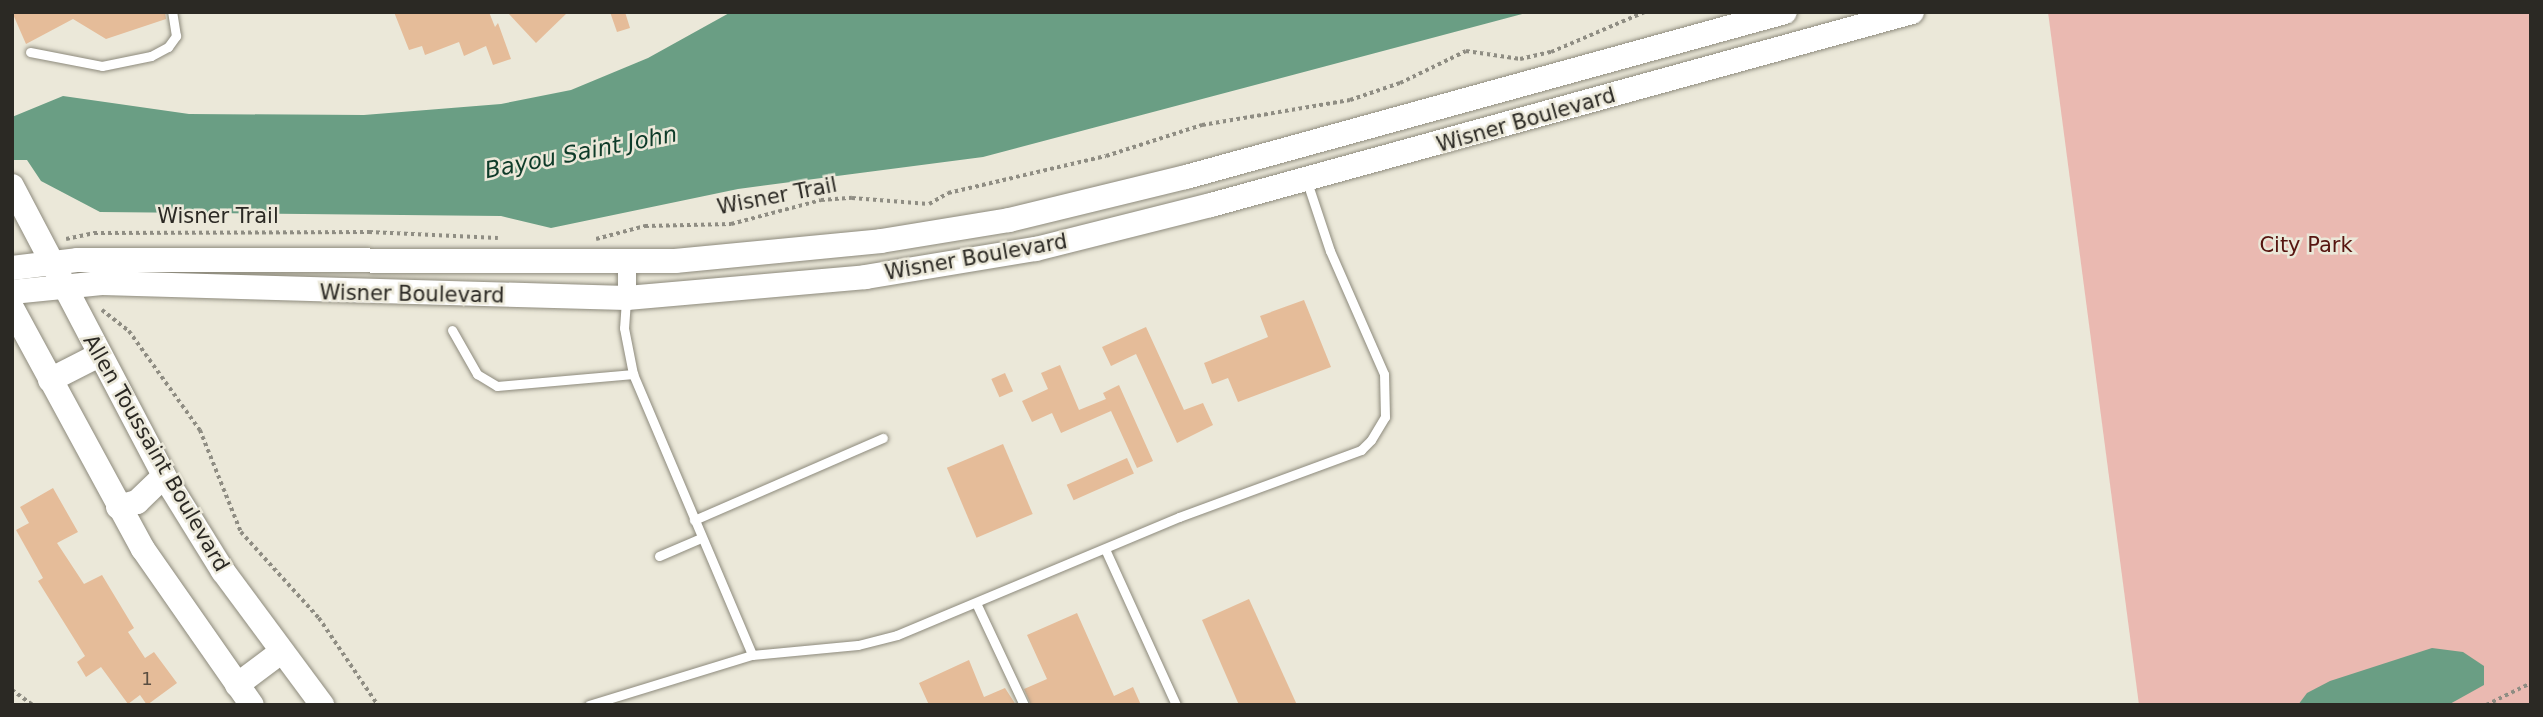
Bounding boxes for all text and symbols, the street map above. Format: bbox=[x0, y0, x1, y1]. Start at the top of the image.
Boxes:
street label: Wisner Boulevard bbox=[1434, 82, 1618, 158]
water label: Bayou Saint John bbox=[482, 120, 680, 184]
street label: Wisner Trail bbox=[715, 172, 839, 220]
street label: Wisner Trail bbox=[157, 203, 279, 229]
street label: Wisner Boulevard bbox=[883, 229, 1069, 285]
park label: City Park bbox=[2259, 232, 2353, 258]
street label: Wisner Boulevard bbox=[319, 280, 505, 308]
street label: Allen Toussaint Boulevard bbox=[78, 330, 234, 576]
house number: 1 bbox=[141, 668, 153, 690]

